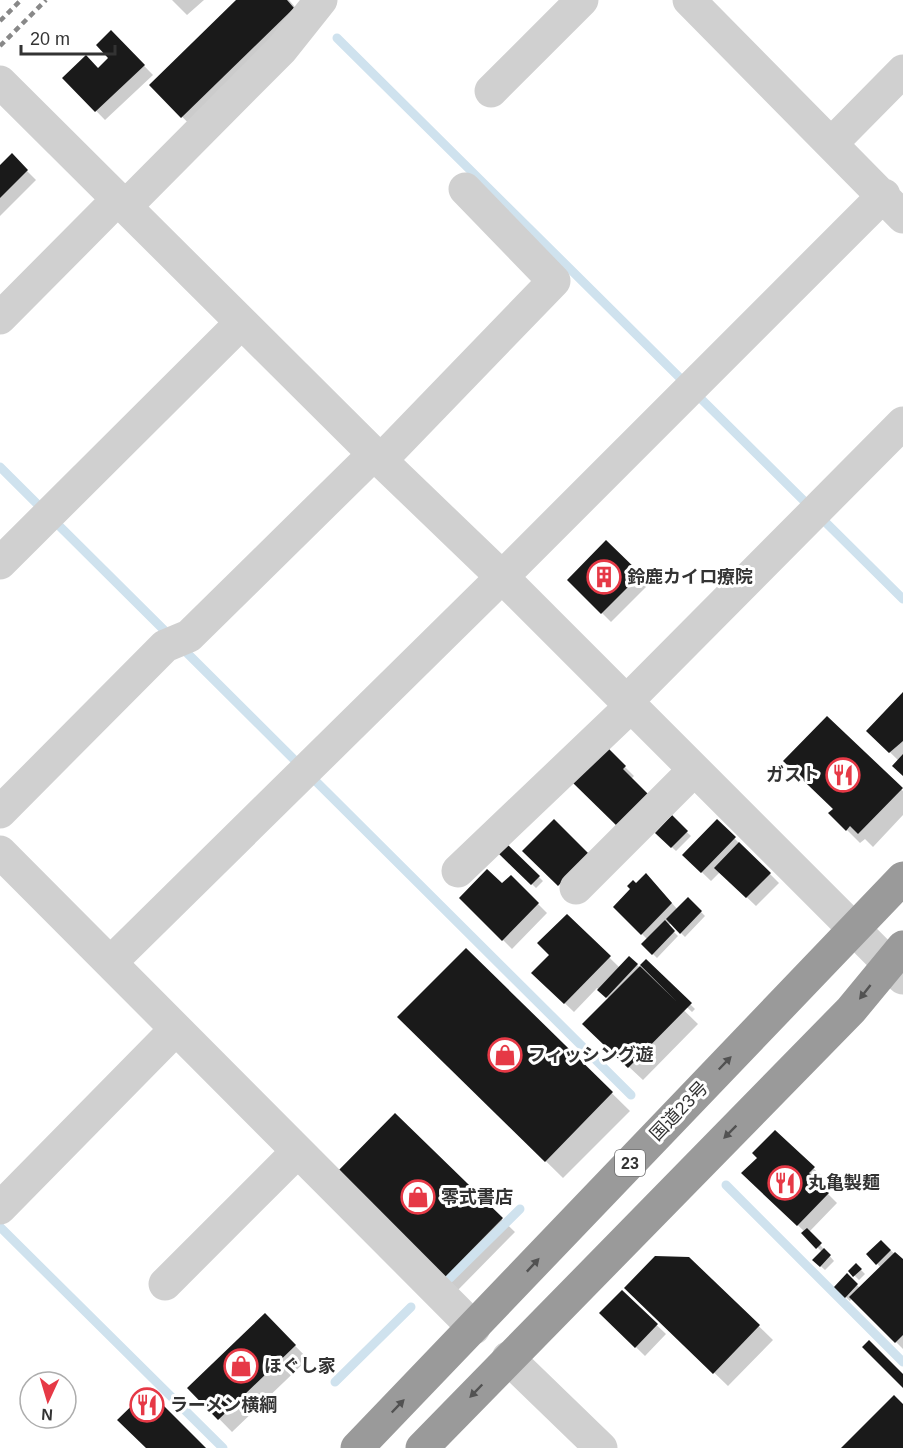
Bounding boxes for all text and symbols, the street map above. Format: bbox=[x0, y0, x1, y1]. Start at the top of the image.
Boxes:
scale bar bbox=[21, 18, 116, 56]
text: 20 m bbox=[30, 29, 70, 49]
building icon: 鈴鹿カイロ療院 bbox=[586, 559, 622, 595]
place label: 鈴鹿カイロ療院 bbox=[627, 567, 753, 587]
restaurant icon: ガスト bbox=[825, 757, 861, 793]
place label: ガスト bbox=[766, 765, 820, 785]
one-way arrow bbox=[860, 984, 872, 999]
shop icon: フィッシング遊 bbox=[487, 1037, 523, 1073]
place label: フィッシング遊 bbox=[528, 1045, 654, 1065]
one-way arrow bbox=[717, 1056, 731, 1070]
street label: 国道23号 bbox=[646, 1077, 712, 1145]
one-way arrow bbox=[724, 1124, 738, 1138]
road number: 23 bbox=[615, 1150, 645, 1176]
restaurant icon: 丸亀製麺 bbox=[767, 1165, 803, 1201]
place label: 丸亀製麺 bbox=[808, 1172, 880, 1193]
shop icon: 零式書店 bbox=[400, 1179, 436, 1215]
place label: 零式書店 bbox=[441, 1187, 513, 1207]
one-way arrow bbox=[525, 1259, 539, 1273]
shop icon: ほぐし家 bbox=[223, 1348, 259, 1384]
place label: ほぐし家 bbox=[264, 1356, 336, 1376]
north arrow bbox=[18, 1370, 78, 1430]
one-way arrow bbox=[469, 1384, 483, 1399]
restaurant icon: ラーメン横綱 bbox=[129, 1387, 165, 1423]
place label: ラーメン横綱 bbox=[170, 1395, 277, 1415]
one-way arrow bbox=[390, 1400, 404, 1414]
text: N bbox=[41, 1406, 53, 1423]

